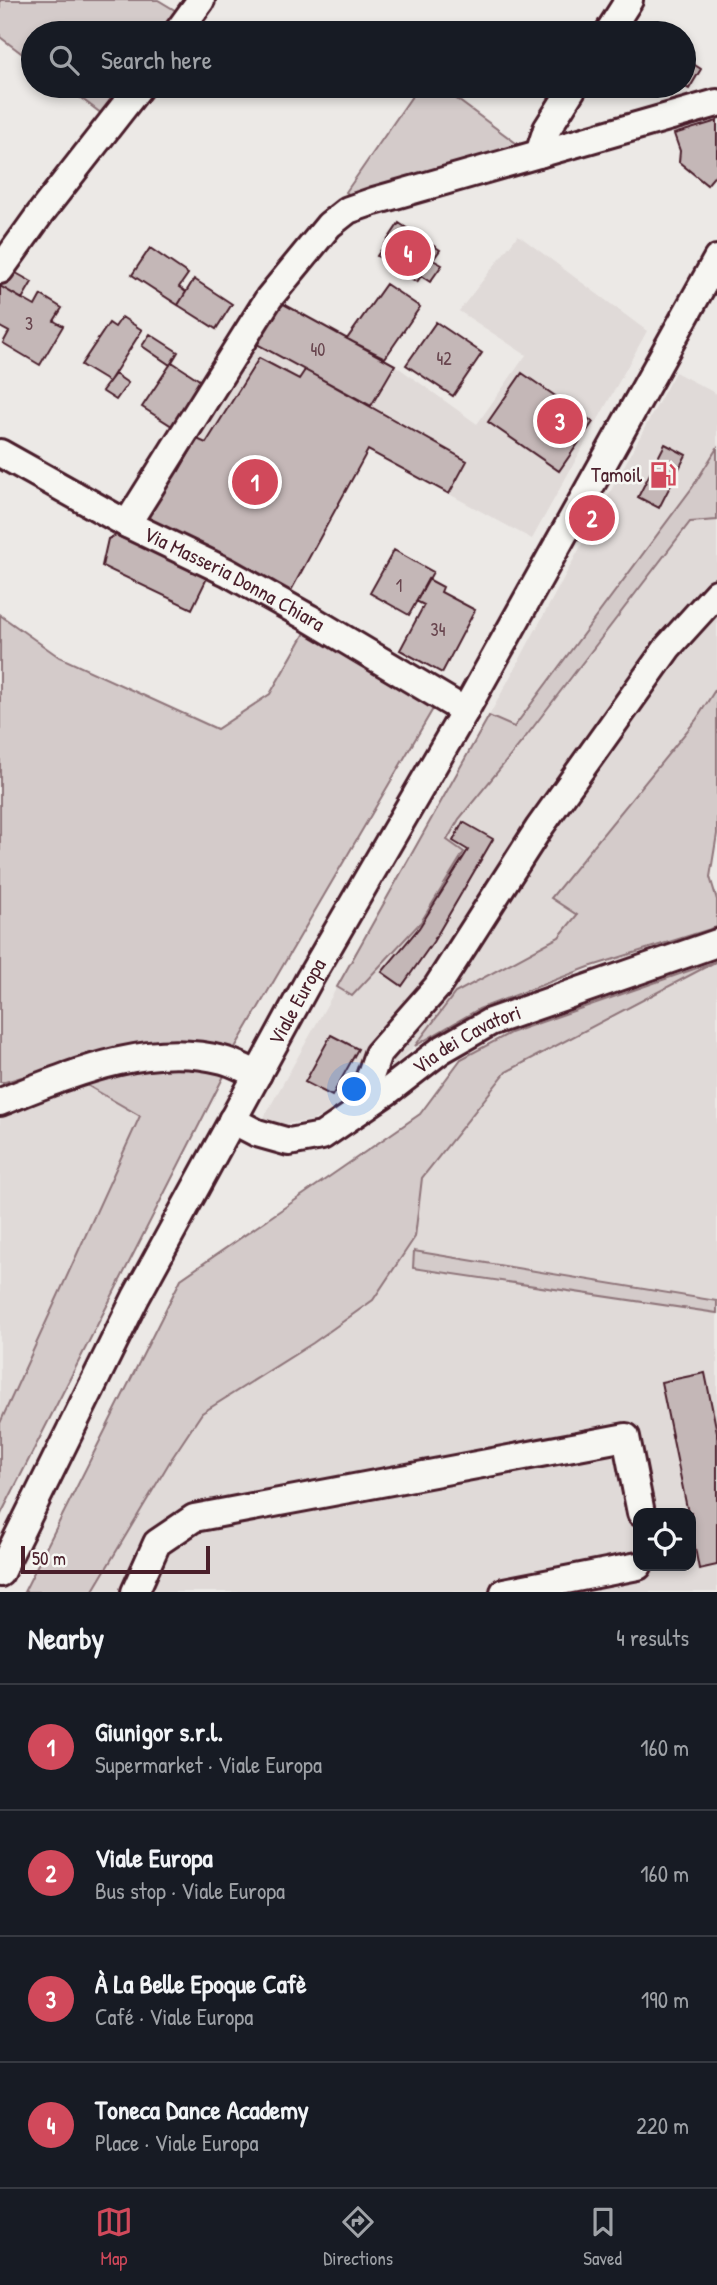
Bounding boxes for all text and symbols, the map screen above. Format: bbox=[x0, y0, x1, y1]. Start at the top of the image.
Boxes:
search box bbox=[21, 21, 696, 98]
icon: search bbox=[45, 41, 83, 79]
text: Search here bbox=[101, 42, 212, 77]
pin: 4 bbox=[385, 227, 431, 279]
house number: 3 bbox=[25, 311, 33, 336]
house number: 40 bbox=[311, 337, 325, 362]
house number: 42 bbox=[436, 346, 452, 371]
pin: 3 bbox=[537, 395, 583, 447]
pin: 1 bbox=[232, 456, 278, 508]
place label: Tamoil bbox=[591, 460, 642, 489]
fuel station icon: Tamoil bbox=[648, 460, 678, 490]
pin: 2 bbox=[569, 492, 615, 544]
street label: Via Masseria Donna Chiara bbox=[139, 519, 330, 638]
house number: 1 bbox=[396, 573, 402, 598]
house number: 34 bbox=[431, 617, 446, 642]
street label: Viale Europa bbox=[261, 953, 332, 1050]
street label: Via dei Cavatori bbox=[406, 997, 525, 1081]
your location bbox=[337, 1072, 371, 1106]
map controls bbox=[633, 1508, 696, 1571]
button: locate bbox=[633, 1508, 696, 1571]
scale bar bbox=[21, 1543, 210, 1575]
text: 50 m bbox=[32, 1545, 66, 1571]
text: Nearby bbox=[28, 1618, 104, 1658]
text: 4 results bbox=[616, 1622, 689, 1653]
text: Giunigor s.r.l. bbox=[95, 1714, 223, 1749]
text: 1 bbox=[47, 1732, 55, 1763]
text: 160 m bbox=[640, 1732, 689, 1763]
text: Supermarket · Viale Europa bbox=[95, 1749, 322, 1780]
text: Viale Europa bbox=[95, 1840, 213, 1875]
text: 2 bbox=[46, 1858, 56, 1889]
text: 160 m bbox=[640, 1858, 689, 1889]
text: Bus stop · Viale Europa bbox=[95, 1875, 285, 1906]
text: À La Belle Epoque Cafè bbox=[95, 1966, 307, 2001]
text: 3 bbox=[46, 1984, 56, 2015]
text: 190 m bbox=[641, 1984, 689, 2015]
text: Café · Viale Europa bbox=[95, 2001, 253, 2032]
text: Toneca Dance Academy bbox=[95, 2092, 309, 2127]
text: 4 bbox=[47, 2110, 55, 2141]
text: 220 m bbox=[636, 2110, 689, 2141]
text: Place · Viale Europa bbox=[95, 2127, 258, 2158]
tab: Map bbox=[95, 2203, 133, 2271]
tab: Directions bbox=[323, 2203, 393, 2271]
tab: Saved bbox=[583, 2203, 622, 2271]

